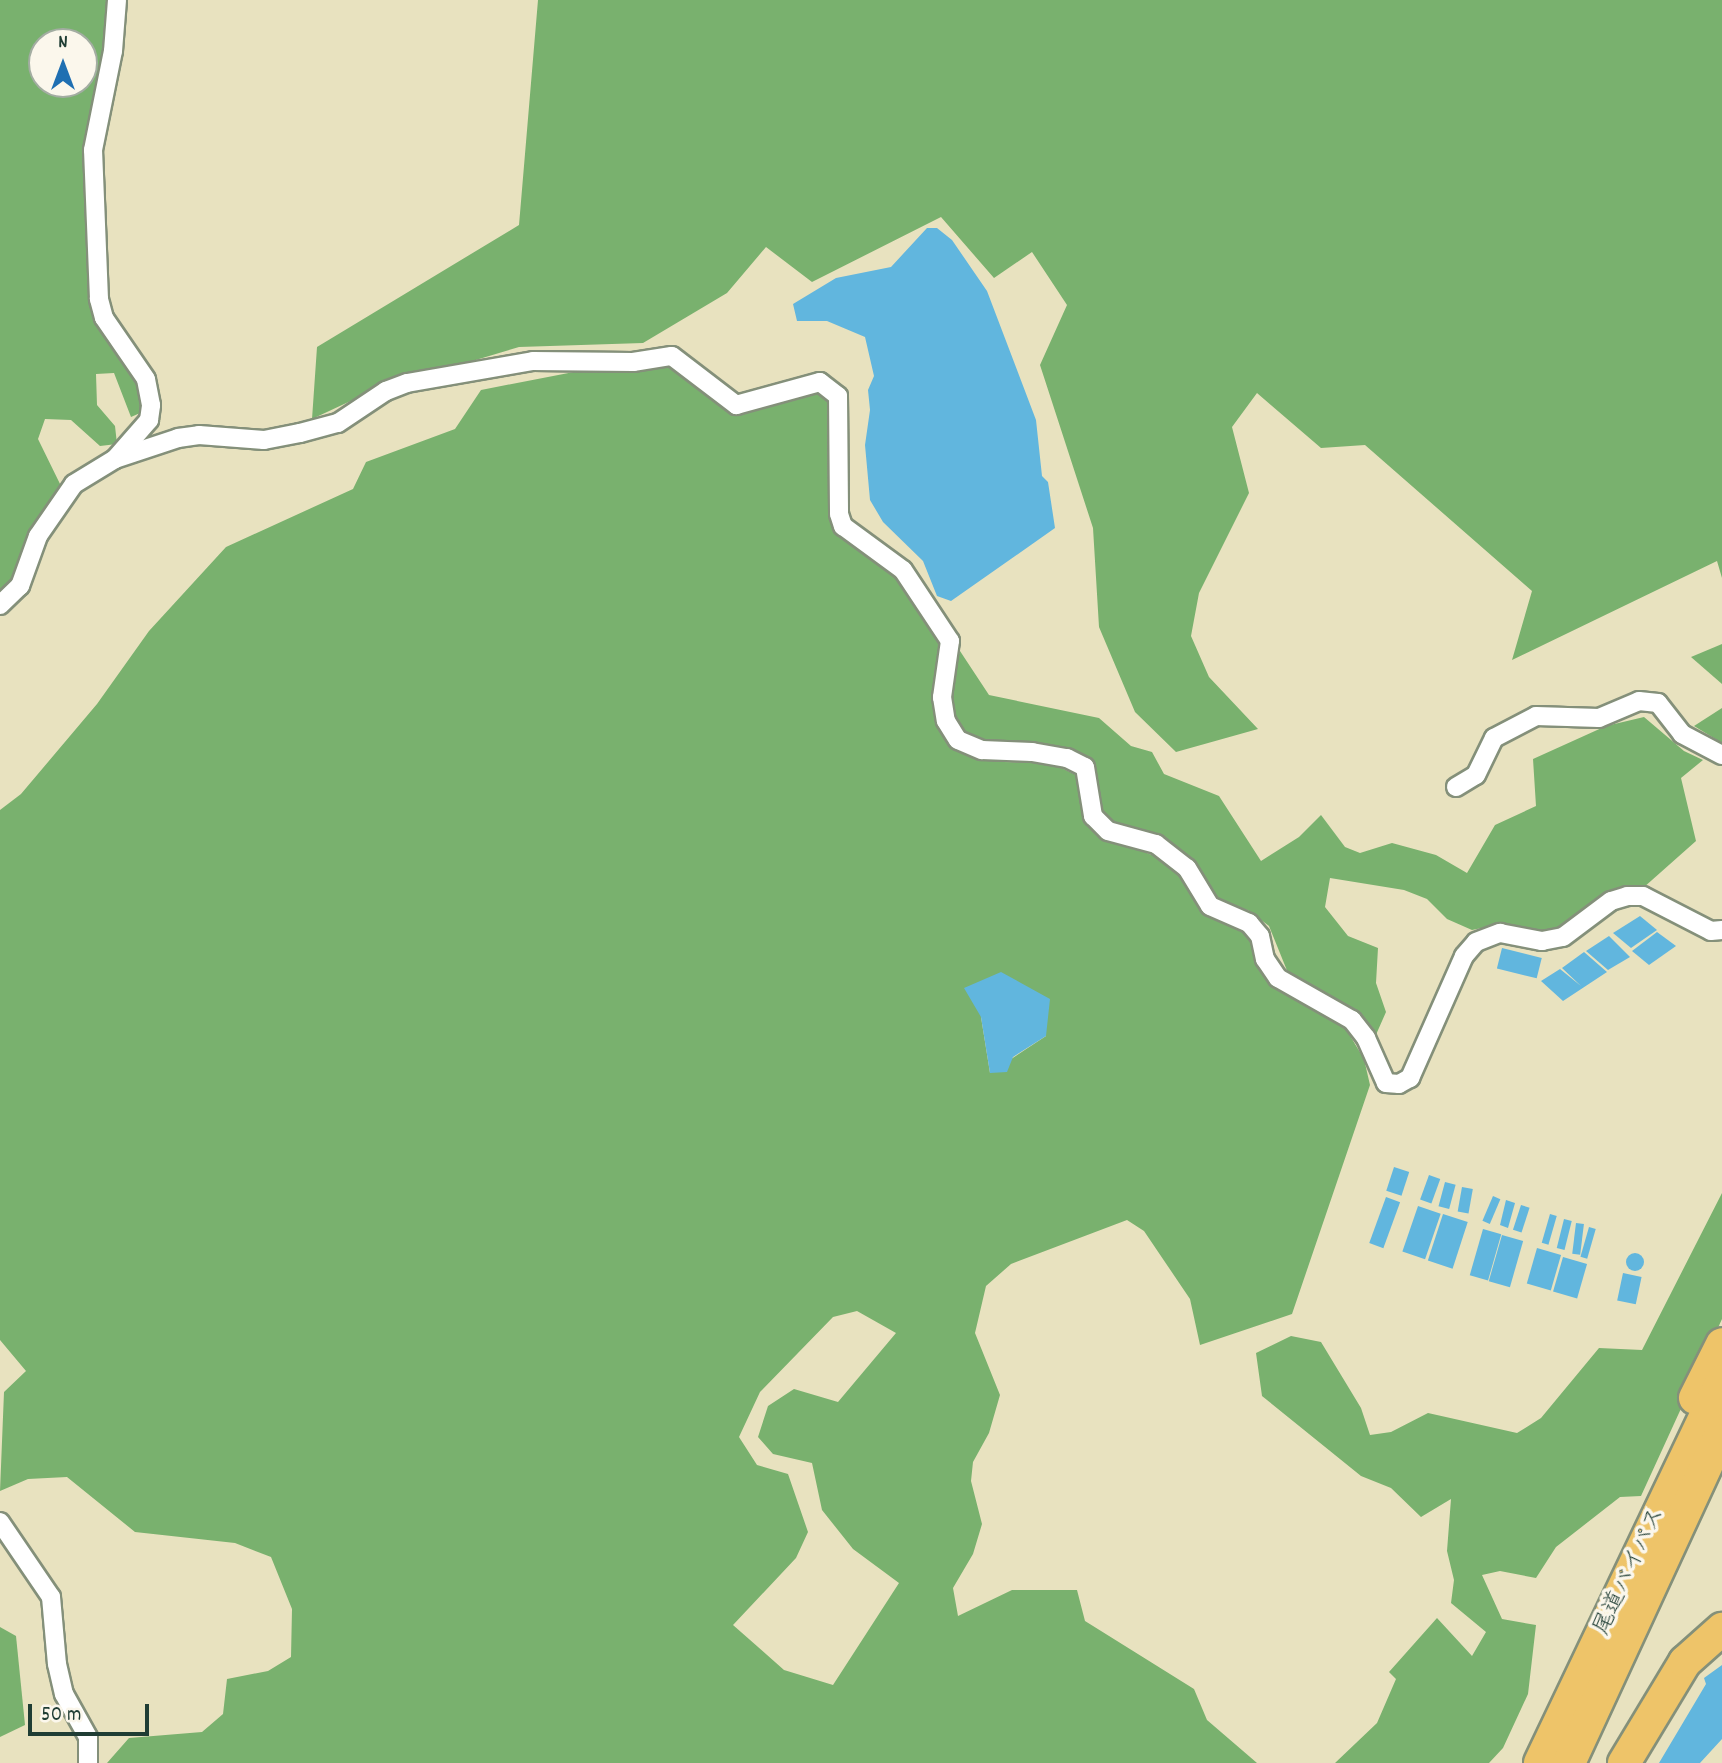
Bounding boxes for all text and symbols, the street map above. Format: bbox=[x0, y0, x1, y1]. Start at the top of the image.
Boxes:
north arrow bbox=[28, 28, 98, 98]
text: N bbox=[58, 30, 68, 57]
street label: 尾道バイパス bbox=[1589, 1504, 1673, 1640]
scale bar bbox=[32, 1690, 152, 1734]
text: 50 m bbox=[41, 1701, 81, 1731]

